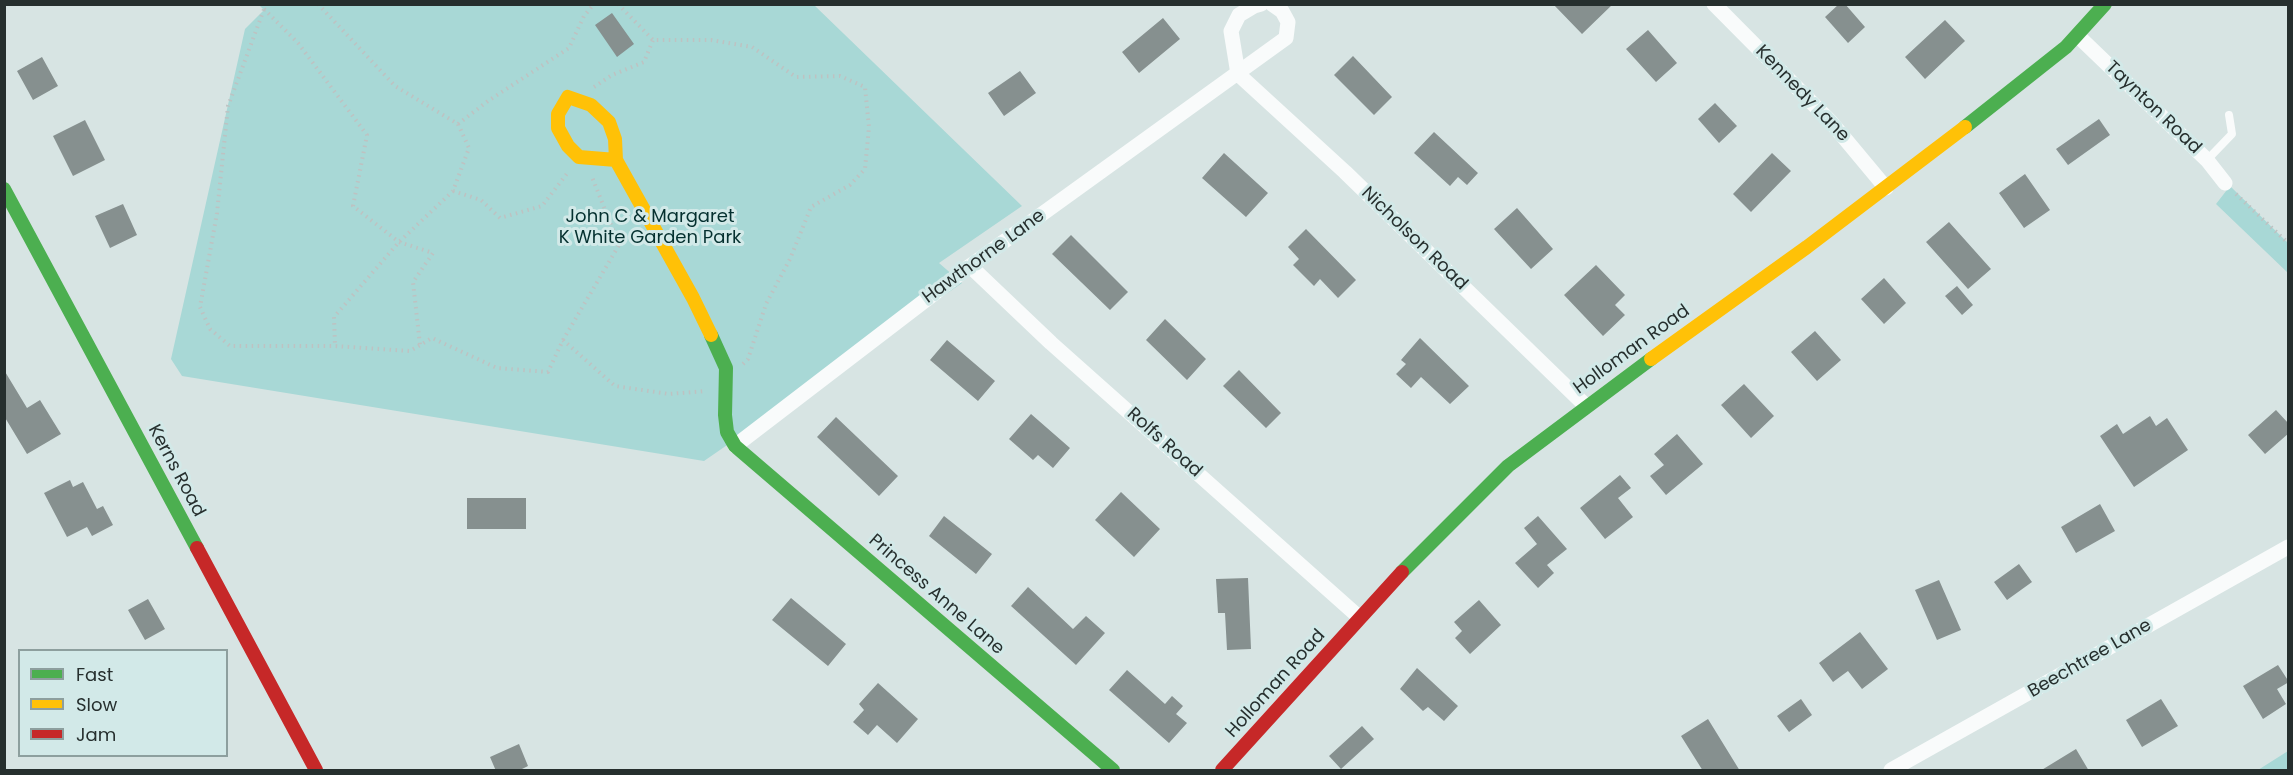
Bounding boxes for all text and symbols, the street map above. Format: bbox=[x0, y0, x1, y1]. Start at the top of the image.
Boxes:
street label: Kennedy Lane bbox=[1751, 41, 1853, 147]
street label: Taynton Road bbox=[2101, 57, 2205, 159]
street label: Nicholson Road bbox=[1356, 183, 1472, 295]
street label: Hawthorne Lane bbox=[919, 205, 1049, 309]
park label: John C & Margaret K White Garden Park bbox=[559, 206, 741, 248]
street label: Holloman Road bbox=[1570, 301, 1694, 399]
street label: Rolfs Road bbox=[1122, 404, 1206, 482]
street label: Kerns Road bbox=[143, 421, 209, 521]
street label: Princess Anne Lane bbox=[864, 530, 1008, 660]
street label: Beechtree Lane bbox=[2024, 615, 2156, 703]
street label: Holloman Road bbox=[1222, 625, 1330, 743]
legend bbox=[18, 649, 228, 757]
text: Fast bbox=[76, 662, 113, 687]
text: Slow bbox=[76, 692, 117, 717]
text: Jam bbox=[76, 722, 116, 747]

